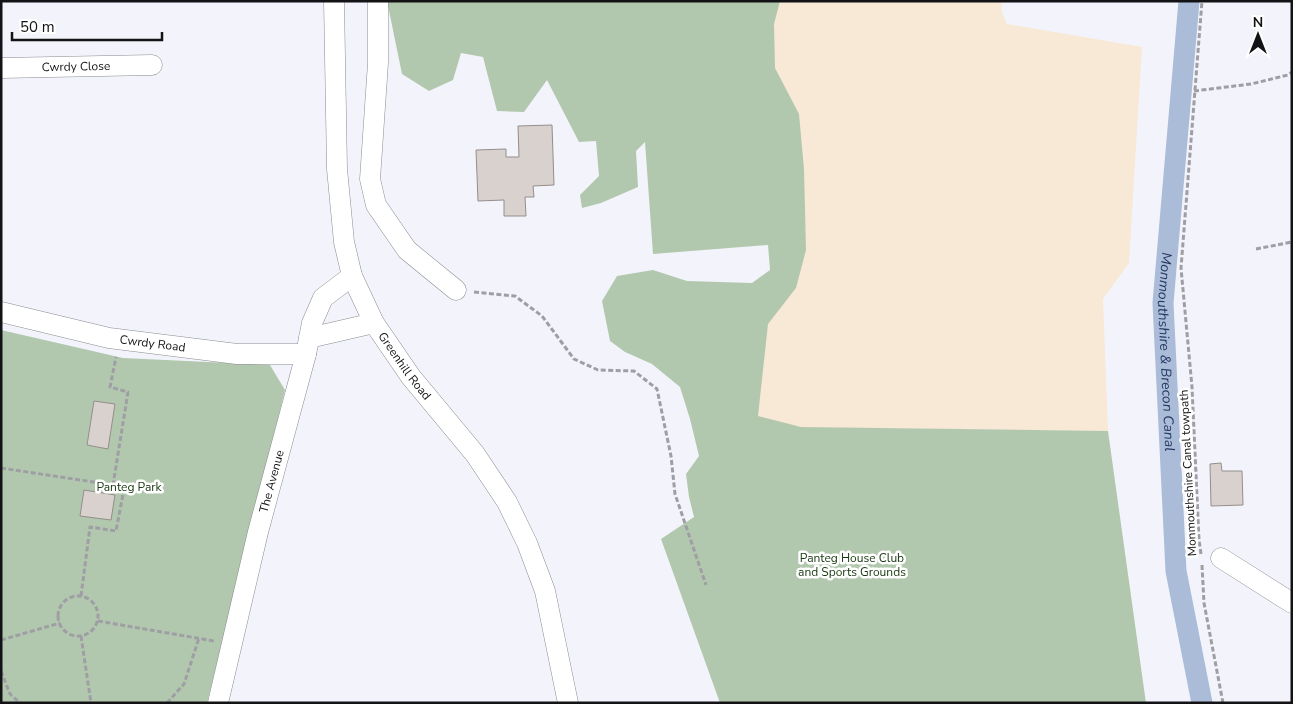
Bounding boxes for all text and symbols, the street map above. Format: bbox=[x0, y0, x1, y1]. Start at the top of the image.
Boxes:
scale bar bbox=[12, 10, 162, 42]
north arrow bbox=[1233, 10, 1283, 60]
text: N bbox=[1253, 13, 1263, 32]
text: 50 m bbox=[20, 17, 55, 37]
street label: Cwrdy Close bbox=[41, 58, 111, 75]
water label: Monmouthshire & Brecon Canal bbox=[1153, 252, 1180, 452]
street label: Greenhill Road bbox=[375, 329, 435, 403]
street label: Cwrdy Road bbox=[119, 331, 186, 356]
street label: Monmouthshire Canal towpath bbox=[1176, 389, 1200, 557]
street label: The Avenue bbox=[256, 448, 288, 515]
park label: Panteg Park bbox=[96, 479, 163, 495]
park label: Panteg House Club and Sports Grounds bbox=[798, 550, 906, 580]

